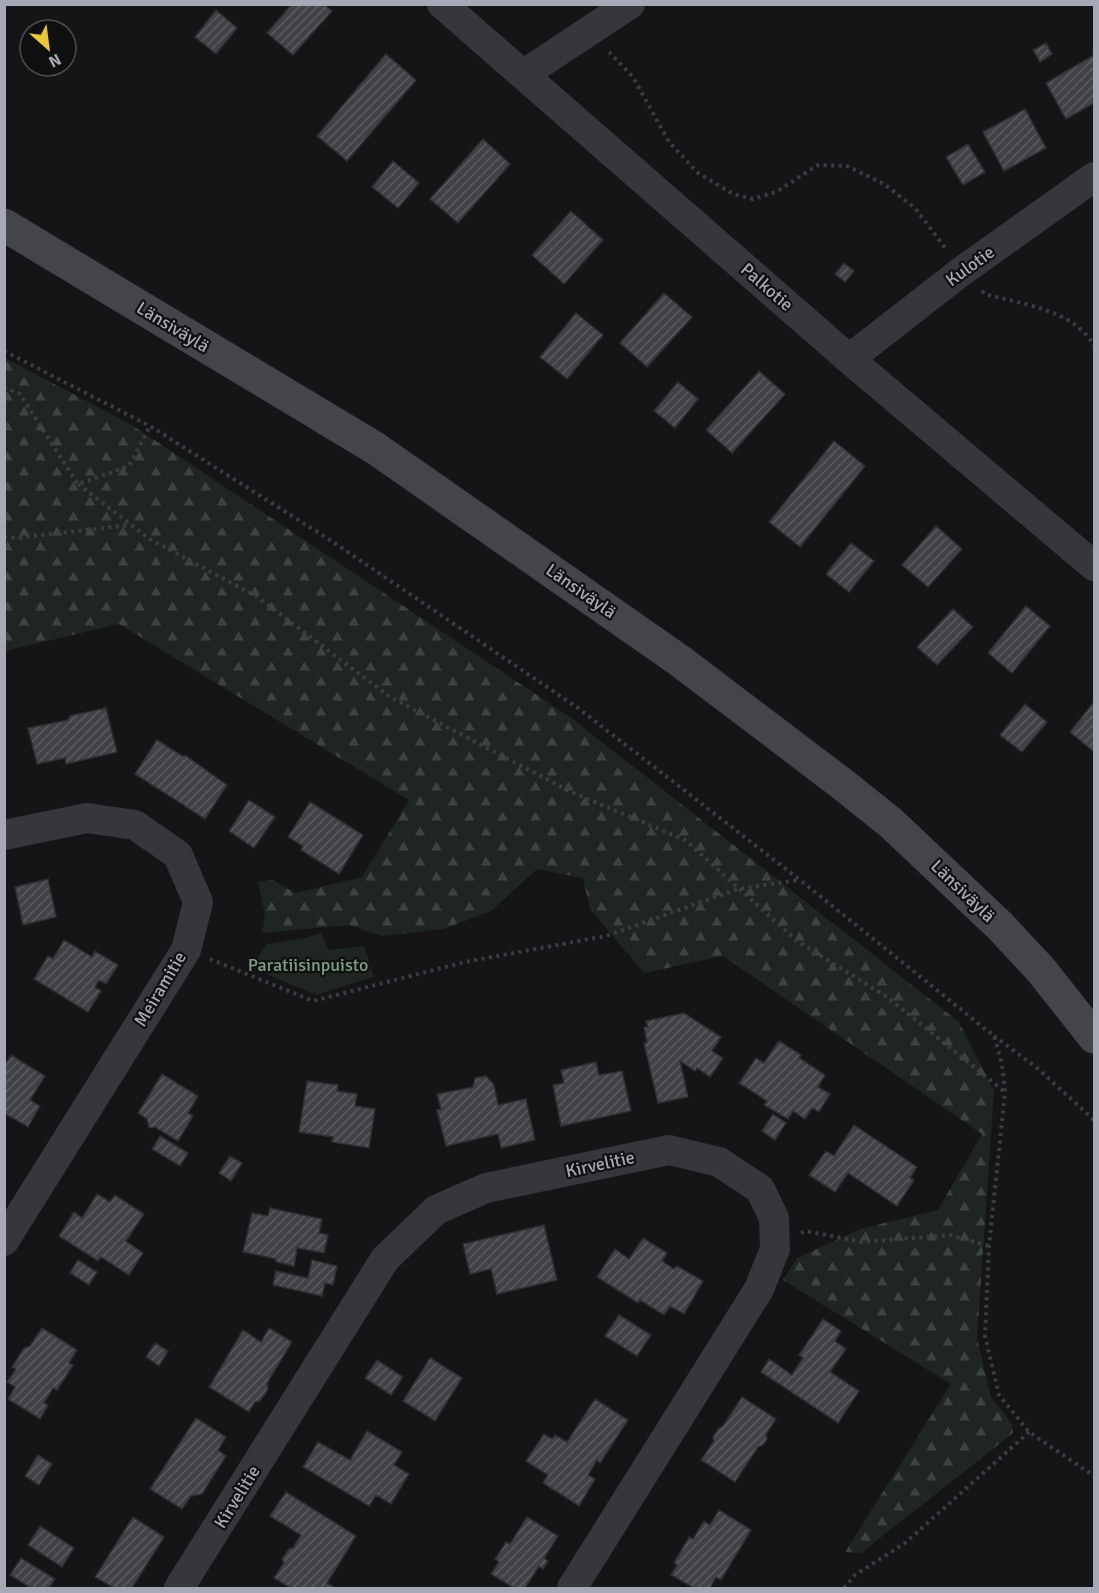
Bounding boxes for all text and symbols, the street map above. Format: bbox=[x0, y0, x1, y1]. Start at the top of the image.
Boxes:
north arrow bbox=[18, 18, 78, 78]
text: N bbox=[45, 49, 64, 72]
street label: Kulotie bbox=[941, 241, 999, 291]
street label: Palkotie bbox=[736, 258, 798, 316]
street label: Länsiväylä bbox=[133, 297, 213, 357]
street label: Länsiväylä bbox=[542, 559, 620, 623]
street label: Länsiväylä bbox=[926, 855, 1000, 927]
street label: Meiramitie bbox=[129, 948, 191, 1030]
park label: Paratiisinpuisto bbox=[248, 954, 368, 976]
street label: Kirvelitie bbox=[563, 1146, 637, 1182]
street label: Kirvelitie bbox=[209, 1461, 265, 1533]

